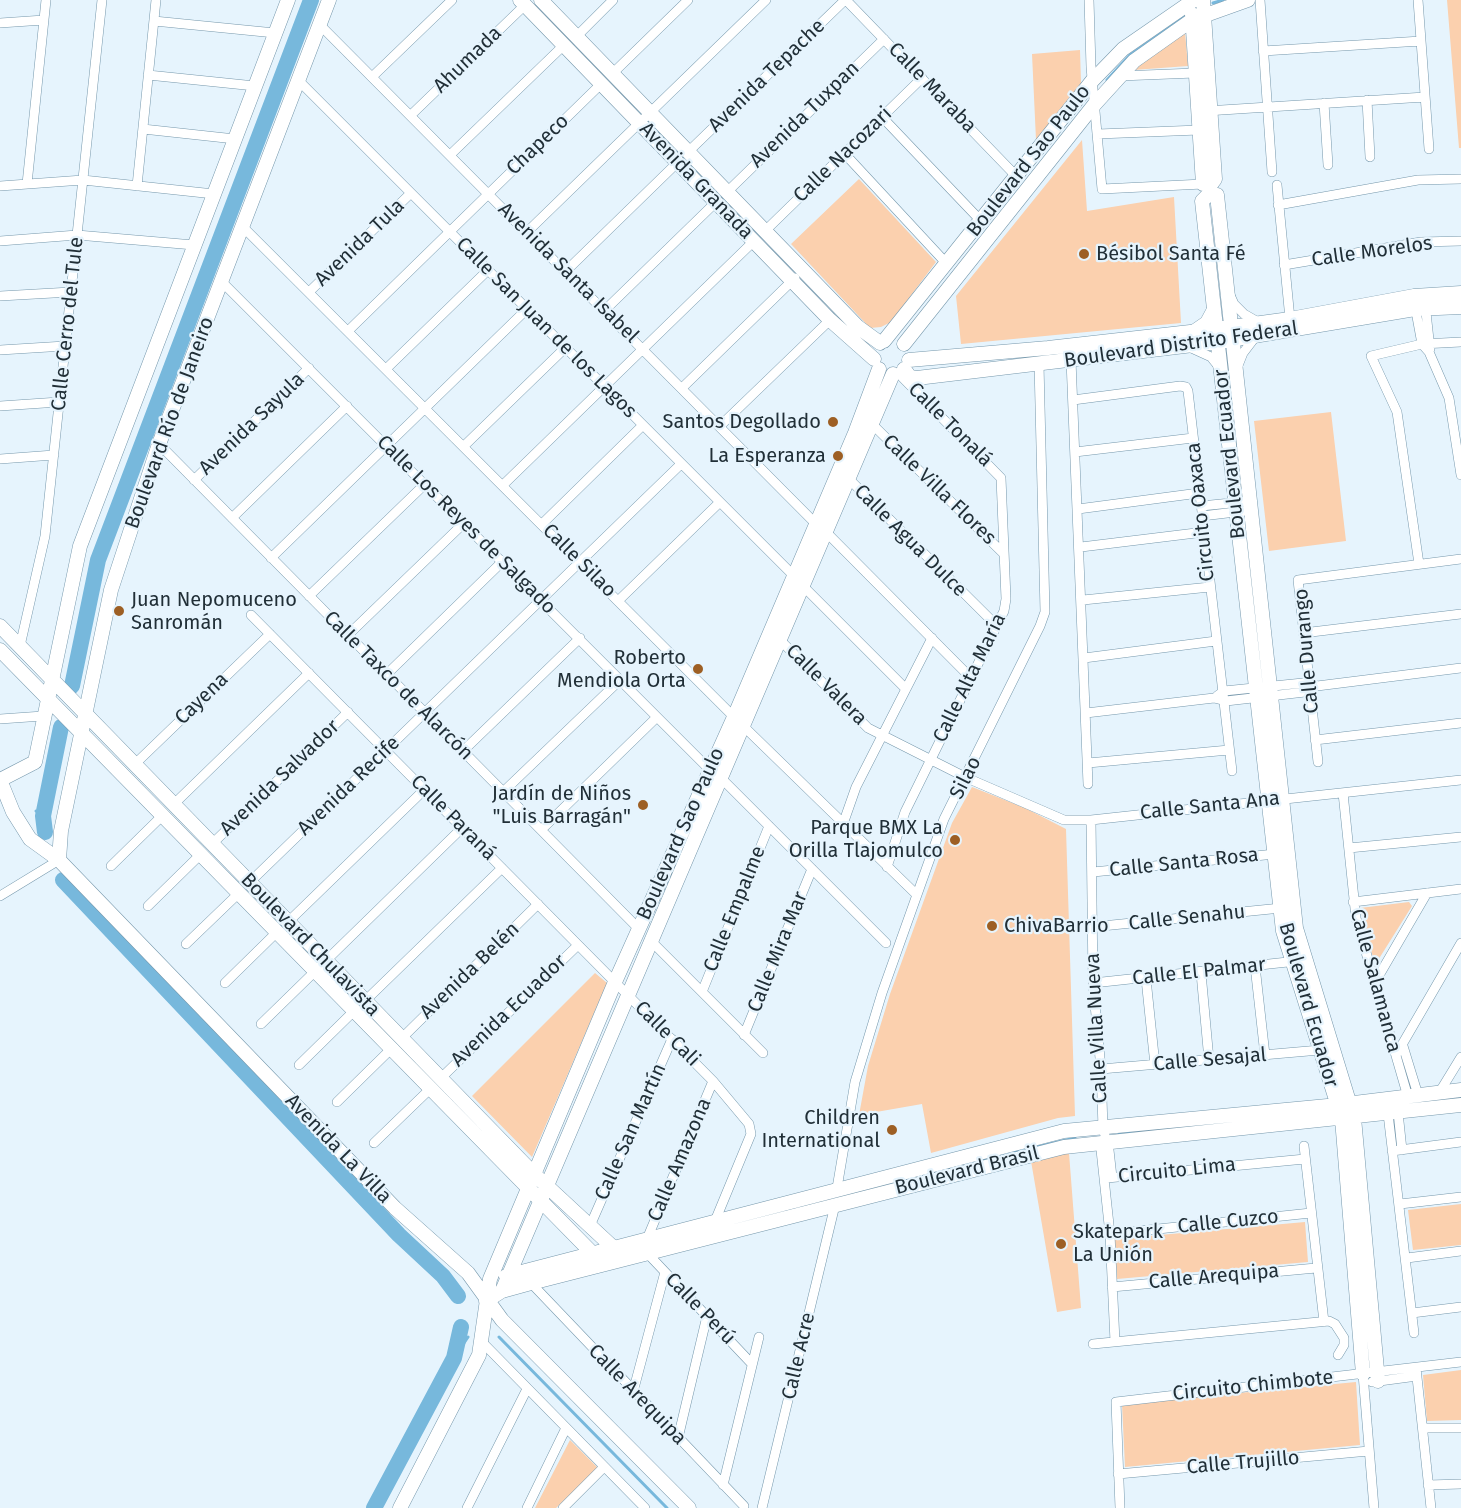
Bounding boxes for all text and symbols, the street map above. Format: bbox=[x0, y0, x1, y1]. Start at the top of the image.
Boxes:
street label: Avenida Tepache bbox=[704, 14, 830, 138]
street label: Ahumada bbox=[429, 22, 507, 98]
street label: Calle Maraba bbox=[883, 38, 981, 138]
street label: Avenida Tuxpan bbox=[745, 57, 865, 173]
street label: Boulevard Sao Paulo bbox=[962, 80, 1096, 242]
street label: Calle Nacozari bbox=[789, 102, 897, 208]
street label: Chapeco bbox=[502, 110, 574, 180]
street label: Avenida Granada bbox=[634, 117, 758, 245]
street label: Avenida Tula bbox=[310, 194, 410, 292]
street label: Avenida Santa Isabel bbox=[493, 198, 643, 348]
street label: Calle Morelos bbox=[1310, 232, 1434, 272]
street label: Calle San Juan de los Lagos bbox=[451, 233, 641, 423]
street label: Calle Cerro del Tule bbox=[47, 236, 89, 412]
place label: Bésibol Santa Fé bbox=[1096, 242, 1246, 266]
marker: Bésibol Santa Fé bbox=[1077, 247, 1091, 261]
street label: Boulevard Río de Janeiro bbox=[120, 314, 220, 532]
street label: Boulevard Distrito Federal bbox=[1063, 317, 1299, 373]
street label: Avenida Sayula bbox=[194, 368, 310, 480]
street label: Boulevard Ecuador bbox=[1209, 368, 1251, 540]
street label: Calle Tonalá bbox=[903, 378, 997, 472]
place label: Santos Degollado bbox=[663, 410, 821, 434]
marker: Santos Degollado bbox=[826, 415, 840, 429]
street label: Calle Los Reyes de Salgado bbox=[371, 430, 561, 620]
street label: Calle Villa Flores bbox=[877, 430, 1001, 550]
street label: Circuito Oaxaca bbox=[1182, 441, 1220, 583]
place label: La Esperanza bbox=[708, 444, 826, 468]
marker: La Esperanza bbox=[831, 449, 845, 463]
street label: Calle Agua Dulce bbox=[849, 480, 971, 602]
street label: Calle Silao bbox=[537, 519, 621, 603]
street label: Calle Durango bbox=[1290, 587, 1324, 715]
place label: Juan Nepomuceno Sanromán bbox=[131, 588, 297, 635]
marker: Juan Nepomuceno Sanromán bbox=[112, 604, 126, 618]
street label: Calle Taxco de Alarcón bbox=[318, 606, 478, 766]
street label: Calle Alta María bbox=[928, 609, 1012, 747]
street label: Calle Valera bbox=[780, 639, 872, 731]
place label: Roberto Mendiola Orta bbox=[557, 646, 686, 693]
marker: Roberto Mendiola Orta bbox=[691, 662, 705, 676]
street label: Cayena bbox=[170, 668, 234, 730]
street label: Avenida Salvador bbox=[215, 715, 345, 841]
street label: Avenida Recife bbox=[293, 731, 405, 841]
street label: Boulevard Sao Paulo bbox=[632, 744, 730, 924]
street label: Silao bbox=[945, 753, 987, 803]
street label: Calle Paraná bbox=[405, 770, 501, 866]
place label: Jardín de Niños "Luis Barragán" bbox=[492, 782, 631, 829]
street label: Calle Santa Ana bbox=[1139, 787, 1281, 825]
marker: Jardín de Niños "Luis Barragán" bbox=[636, 798, 650, 812]
place label: Parque BMX La Orilla Tlajomulco bbox=[789, 816, 943, 863]
marker: Parque BMX La Orilla Tlajomulco bbox=[948, 833, 962, 847]
street label: Calle Empalme bbox=[699, 843, 771, 975]
street label: Calle Santa Rosa bbox=[1108, 843, 1260, 883]
street label: Boulevard Chulavista bbox=[235, 868, 385, 1022]
street label: Calle Mira Mar bbox=[743, 888, 813, 1016]
street label: Calle Senahu bbox=[1127, 900, 1247, 936]
street label: Calle Salamanca bbox=[1344, 907, 1406, 1055]
place label: ChivaBarrio bbox=[1004, 914, 1109, 938]
street label: Avenida Belén bbox=[415, 918, 525, 1024]
marker: ChivaBarrio bbox=[985, 919, 999, 933]
street label: Boulevard Ecuador bbox=[1273, 920, 1343, 1090]
street label: Avenida Ecuador bbox=[446, 950, 572, 1072]
street label: Calle Villa Nueva bbox=[1081, 952, 1113, 1104]
street label: Calle El Palmar bbox=[1131, 953, 1267, 991]
street label: Calle Cali bbox=[629, 996, 705, 1072]
street label: Calle Sesajal bbox=[1153, 1043, 1267, 1077]
street label: Calle San Martín bbox=[590, 1060, 672, 1204]
street label: Avenida La Villa bbox=[280, 1089, 396, 1209]
street label: Calle Amazona bbox=[643, 1095, 717, 1225]
place label: Children International bbox=[761, 1106, 880, 1153]
marker: Children International bbox=[885, 1123, 899, 1137]
street label: Boulevard Brasil bbox=[893, 1142, 1041, 1200]
street label: Circuito Lima bbox=[1117, 1153, 1237, 1189]
street label: Calle Cuzco bbox=[1176, 1205, 1280, 1239]
place label: Skatepark La Unión bbox=[1073, 1220, 1163, 1267]
marker: Skatepark La Unión bbox=[1054, 1237, 1068, 1251]
street label: Calle Arequipa bbox=[1148, 1259, 1280, 1295]
street label: Calle Perú bbox=[660, 1268, 740, 1350]
street label: Calle Acre bbox=[777, 1310, 821, 1402]
street label: Calle Arequipa bbox=[583, 1340, 691, 1450]
street label: Circuito Chimbote bbox=[1171, 1366, 1335, 1406]
street label: Calle Trujillo bbox=[1186, 1446, 1300, 1480]

